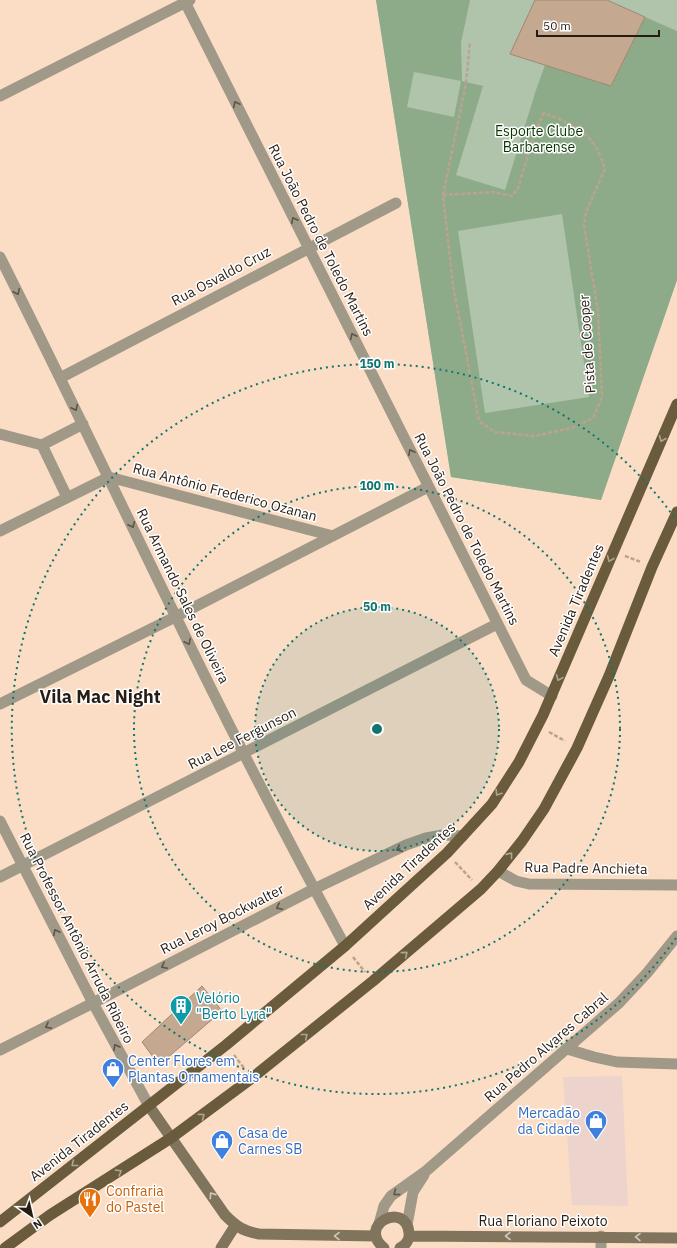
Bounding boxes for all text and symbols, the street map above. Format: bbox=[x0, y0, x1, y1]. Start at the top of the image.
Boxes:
scale bar bbox=[537, 12, 659, 38]
text: 50 m bbox=[543, 18, 571, 33]
one-way arrow bbox=[233, 100, 241, 108]
park label: Esporte Clube Barbarense bbox=[495, 122, 583, 156]
street label: Rua João Pedro de Toledo Martins bbox=[265, 141, 378, 339]
one-way arrow bbox=[291, 216, 299, 224]
street label: Rua Osvaldo Cruz bbox=[168, 242, 274, 310]
one-way arrow bbox=[12, 287, 20, 295]
street label: Pista de Cooper bbox=[575, 294, 599, 394]
one-way arrow bbox=[350, 333, 357, 340]
text: 150 m bbox=[359, 356, 395, 371]
one-way arrow bbox=[70, 404, 78, 411]
street label: Rua João Pedro de Toledo Martins bbox=[411, 430, 524, 628]
one-way arrow bbox=[658, 436, 666, 443]
one-way arrow bbox=[408, 449, 416, 456]
street label: Rua Antônio Frederico Ozanan bbox=[131, 459, 319, 525]
text: 100 m bbox=[359, 478, 395, 493]
street label: Rua Armando Sales de Oliveira bbox=[133, 505, 234, 687]
one-way arrow bbox=[127, 521, 135, 528]
street label: Avenida Tiradentes bbox=[544, 541, 608, 659]
one-way arrow bbox=[607, 554, 615, 562]
text: 50 m bbox=[363, 599, 391, 614]
one-way arrow bbox=[183, 638, 191, 645]
one-way arrow bbox=[556, 674, 564, 682]
district label: Vila Mac Night bbox=[39, 685, 161, 708]
street label: Rua Lee Fergunson bbox=[185, 703, 299, 773]
centre of rings bbox=[370, 722, 384, 736]
one-way arrow bbox=[496, 789, 503, 796]
street label: Avenida Tiradentes bbox=[359, 818, 459, 914]
street label: Rua Professor Antônio Arruda Ribeiro bbox=[16, 830, 138, 1046]
one-way arrow bbox=[395, 844, 403, 852]
one-way arrow bbox=[506, 853, 513, 860]
street label: Rua Padre Anchieta bbox=[524, 858, 648, 878]
street label: Rua Leroy Bockwalter bbox=[157, 880, 287, 958]
one-way arrow bbox=[276, 902, 283, 909]
one-way arrow bbox=[54, 928, 61, 936]
one-way arrow bbox=[401, 951, 408, 958]
one-way arrow bbox=[161, 962, 168, 969]
street label: Rua Pedro Alvares Cabral bbox=[480, 988, 612, 1106]
place label: Velório "Berto Lyra" bbox=[196, 989, 272, 1023]
building icon: Velório "Berto Lyra" bbox=[168, 993, 194, 1026]
one-way arrow bbox=[45, 1021, 52, 1028]
one-way arrow bbox=[300, 1034, 307, 1041]
one-way arrow bbox=[114, 1044, 121, 1051]
place label: Center Flores em Plantas Ornamentais bbox=[128, 1052, 259, 1086]
shop icon: Center Flores em Plantas Ornamentais bbox=[100, 1056, 126, 1089]
street label: Avenida Tiradentes bbox=[26, 1097, 132, 1185]
place label: Mercadão da Cidade bbox=[518, 1104, 580, 1138]
shop icon: Mercadão da Cidade bbox=[583, 1108, 609, 1141]
one-way arrow bbox=[198, 1113, 205, 1120]
place label: Casa de Carnes SB bbox=[238, 1124, 302, 1158]
shop icon: Casa de Carnes SB bbox=[209, 1128, 235, 1161]
one-way arrow bbox=[71, 1159, 78, 1166]
one-way arrow bbox=[115, 1169, 122, 1176]
place label: Confraria do Pastel bbox=[106, 1182, 164, 1216]
restaurant icon: Confraria do Pastel bbox=[77, 1186, 103, 1219]
one-way arrow bbox=[393, 1188, 400, 1195]
one-way arrow bbox=[209, 1192, 217, 1199]
north arrow bbox=[12, 1196, 52, 1236]
street label: Rua Floriano Peixoto bbox=[478, 1212, 608, 1230]
text: N bbox=[30, 1216, 45, 1232]
one-way arrow bbox=[334, 1232, 340, 1240]
one-way arrow bbox=[505, 1232, 511, 1240]
one-way arrow bbox=[635, 1233, 641, 1241]

